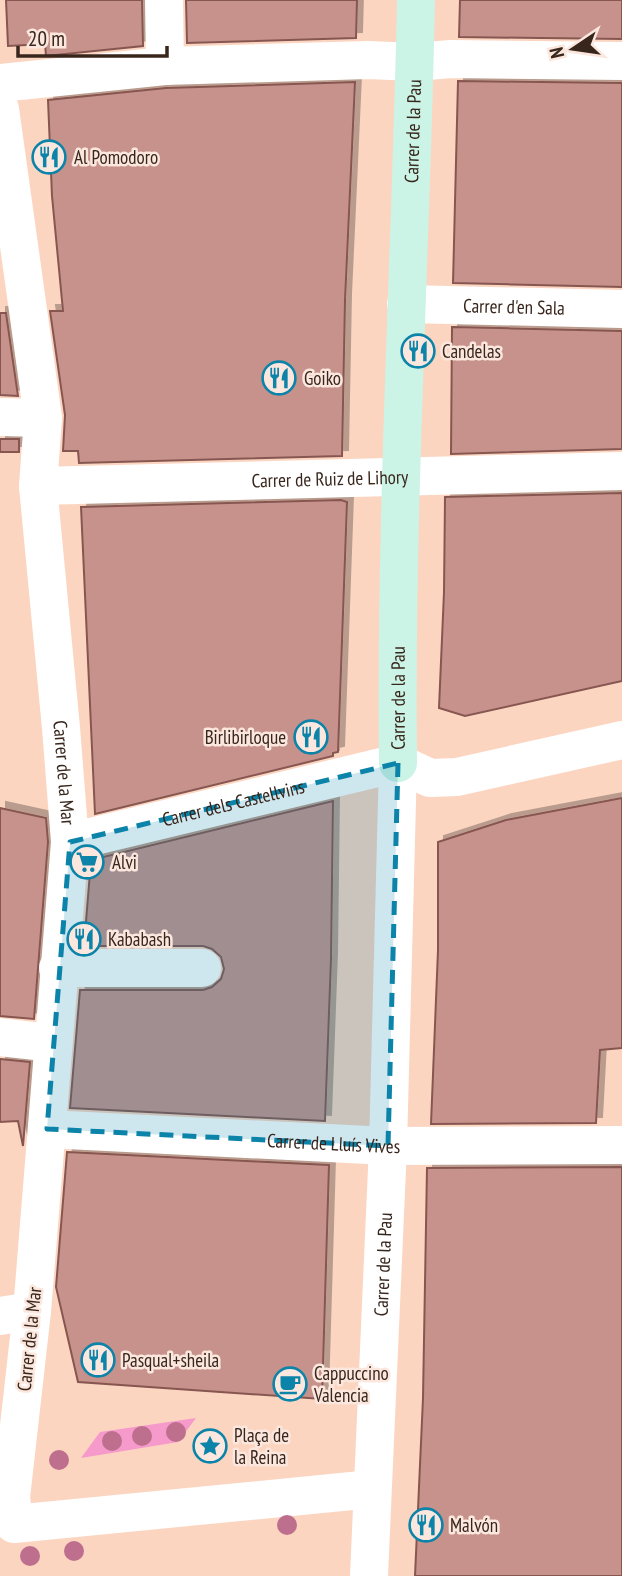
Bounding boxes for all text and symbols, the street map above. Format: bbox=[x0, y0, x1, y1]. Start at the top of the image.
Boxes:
scale bar bbox=[18, 14, 166, 58]
north arrow bbox=[538, 14, 608, 84]
text: 20 m bbox=[28, 25, 65, 52]
text: N bbox=[544, 45, 569, 61]
street label: Carrer de la Pau bbox=[399, 79, 426, 183]
restaurant icon: Al Pomodoro bbox=[30, 138, 68, 176]
place label: Al Pomodoro bbox=[74, 145, 158, 169]
street label: Carrer d'en Sala bbox=[463, 293, 565, 320]
restaurant icon: Candelas bbox=[399, 332, 437, 370]
place label: Candelas bbox=[442, 339, 501, 363]
restaurant icon: Goiko bbox=[260, 359, 298, 397]
place label: Goiko bbox=[304, 366, 341, 390]
street label: Carrer de Ruiz de Lihory bbox=[251, 464, 409, 493]
street label: Carrer de la Pau bbox=[386, 646, 410, 750]
restaurant icon: Birlibirloque bbox=[292, 718, 330, 756]
street label: Carrer de la Mar bbox=[48, 719, 81, 827]
place label: Birlibirloque bbox=[205, 725, 286, 749]
street label: Carrer dels Castellvins bbox=[160, 774, 307, 831]
supermarket icon: Alvi bbox=[68, 843, 106, 881]
place label: Alvi bbox=[112, 850, 137, 874]
restaurant icon: Kababash bbox=[65, 920, 103, 958]
place label: Kababash bbox=[108, 927, 171, 951]
street label: Carrer de Lluís Vives bbox=[267, 1128, 400, 1158]
street label: Carrer de la Pau bbox=[368, 1212, 397, 1317]
street label: Carrer de la Mar bbox=[12, 1285, 46, 1392]
restaurant icon: Pasqual+sheila bbox=[79, 1341, 117, 1379]
place label: Pasqual+sheila bbox=[122, 1348, 219, 1372]
place label: Cappuccino Valencia bbox=[313, 1361, 389, 1407]
cafe icon: Cappuccino Valencia bbox=[271, 1365, 309, 1403]
place label: Plaça de la Reina bbox=[234, 1423, 289, 1469]
place icon: Plaça de la Reina bbox=[191, 1427, 229, 1465]
restaurant icon: Malvón bbox=[407, 1506, 445, 1544]
place label: Malvón bbox=[450, 1513, 498, 1537]

